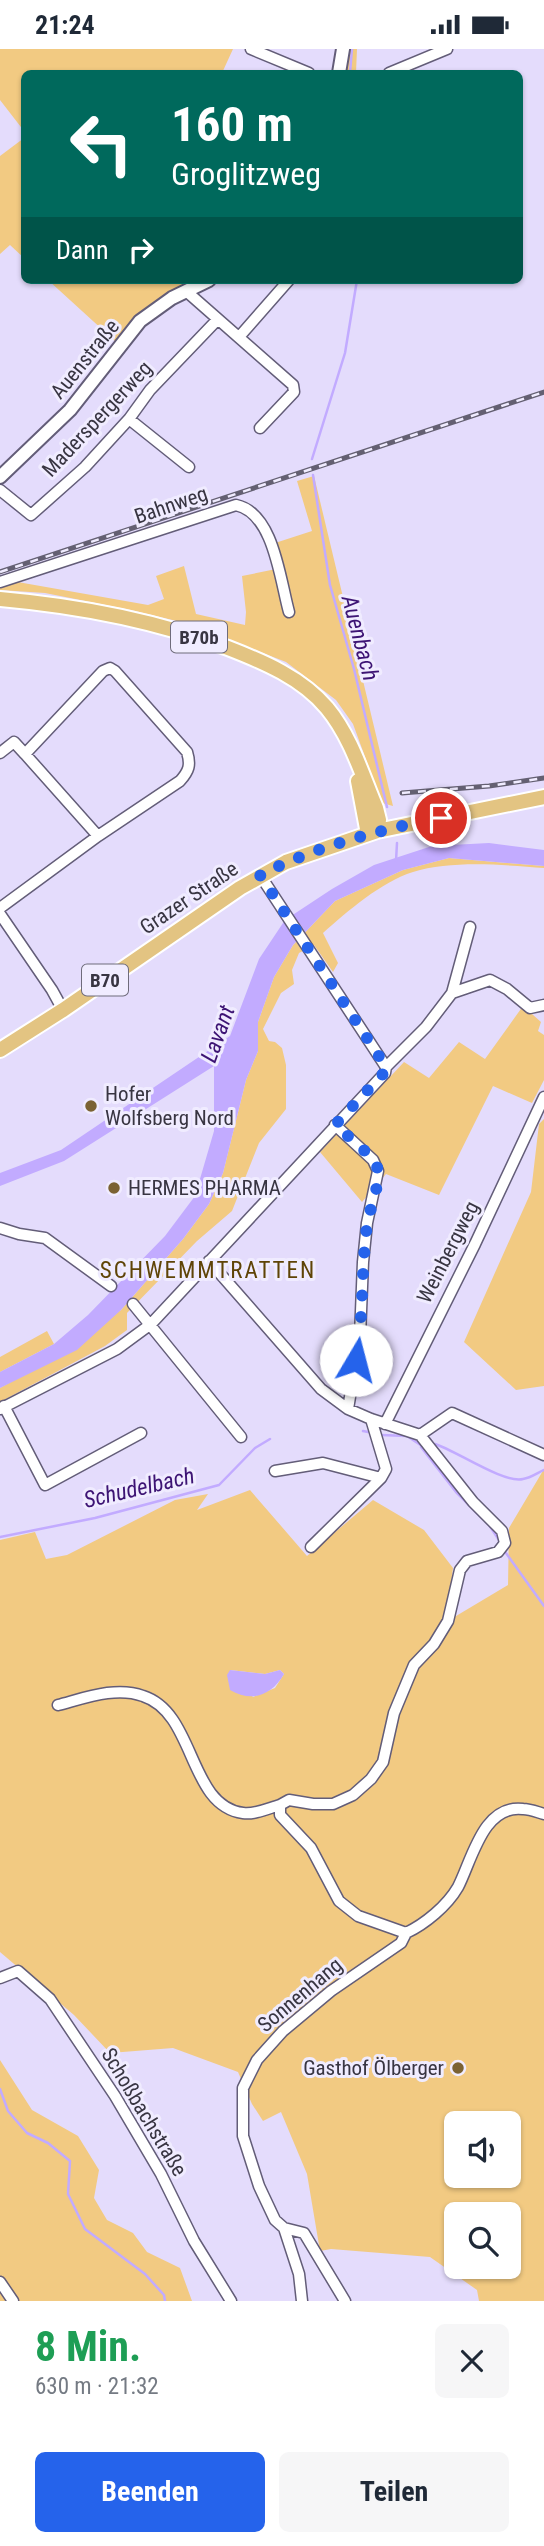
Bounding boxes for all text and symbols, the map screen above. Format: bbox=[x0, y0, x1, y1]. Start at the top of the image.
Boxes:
text: 21:24 bbox=[35, 10, 95, 40]
text: 160 m bbox=[171, 96, 293, 153]
icon: left bbox=[56, 98, 147, 189]
text: Groglitzweg bbox=[171, 155, 321, 193]
icon: right bbox=[122, 231, 160, 269]
text: Dann bbox=[56, 235, 108, 265]
street label: Auenstraße bbox=[46, 314, 124, 403]
street label: Maderspergerweg bbox=[37, 356, 157, 482]
street label: Bahnweg bbox=[131, 481, 211, 529]
water label: Auenbach bbox=[335, 591, 384, 684]
road number: B70b bbox=[171, 621, 227, 653]
pin bbox=[411, 788, 471, 848]
icon: arrive bbox=[422, 799, 460, 837]
street label: Grazer Straße bbox=[136, 857, 242, 939]
road number: B70 bbox=[82, 965, 128, 995]
water label: Lavant bbox=[195, 1001, 241, 1066]
place label: Hofer Wolfsberg Nord bbox=[105, 1082, 234, 1130]
marker: Hofer Wolfsberg Nord bbox=[83, 1098, 99, 1114]
place label: HERMES PHARMA bbox=[128, 1176, 281, 1200]
marker: HERMES PHARMA bbox=[106, 1180, 122, 1196]
street label: Weinbergweg bbox=[412, 1197, 484, 1307]
district label: SCHWEMMTRATTEN bbox=[100, 1257, 316, 1284]
position arrow bbox=[319, 1323, 393, 1397]
water label: Schudelbach bbox=[81, 1462, 197, 1514]
street label: Sonnenhang bbox=[253, 1953, 347, 2037]
street label: Schoßbachstraße bbox=[96, 2044, 192, 2181]
place label: Gasthof Ölberger bbox=[303, 2056, 444, 2080]
marker: Gasthof Ölberger bbox=[450, 2060, 466, 2076]
map controls bbox=[444, 2111, 521, 2279]
button: sound bbox=[444, 2111, 521, 2188]
button: search bbox=[444, 2202, 521, 2279]
text: 8 Min. bbox=[35, 2322, 141, 2371]
button: close bbox=[435, 2324, 509, 2398]
text: 630 m · 21:32 bbox=[35, 2373, 159, 2400]
button: Beenden bbox=[35, 2452, 265, 2532]
button: Teilen bbox=[279, 2452, 509, 2532]

